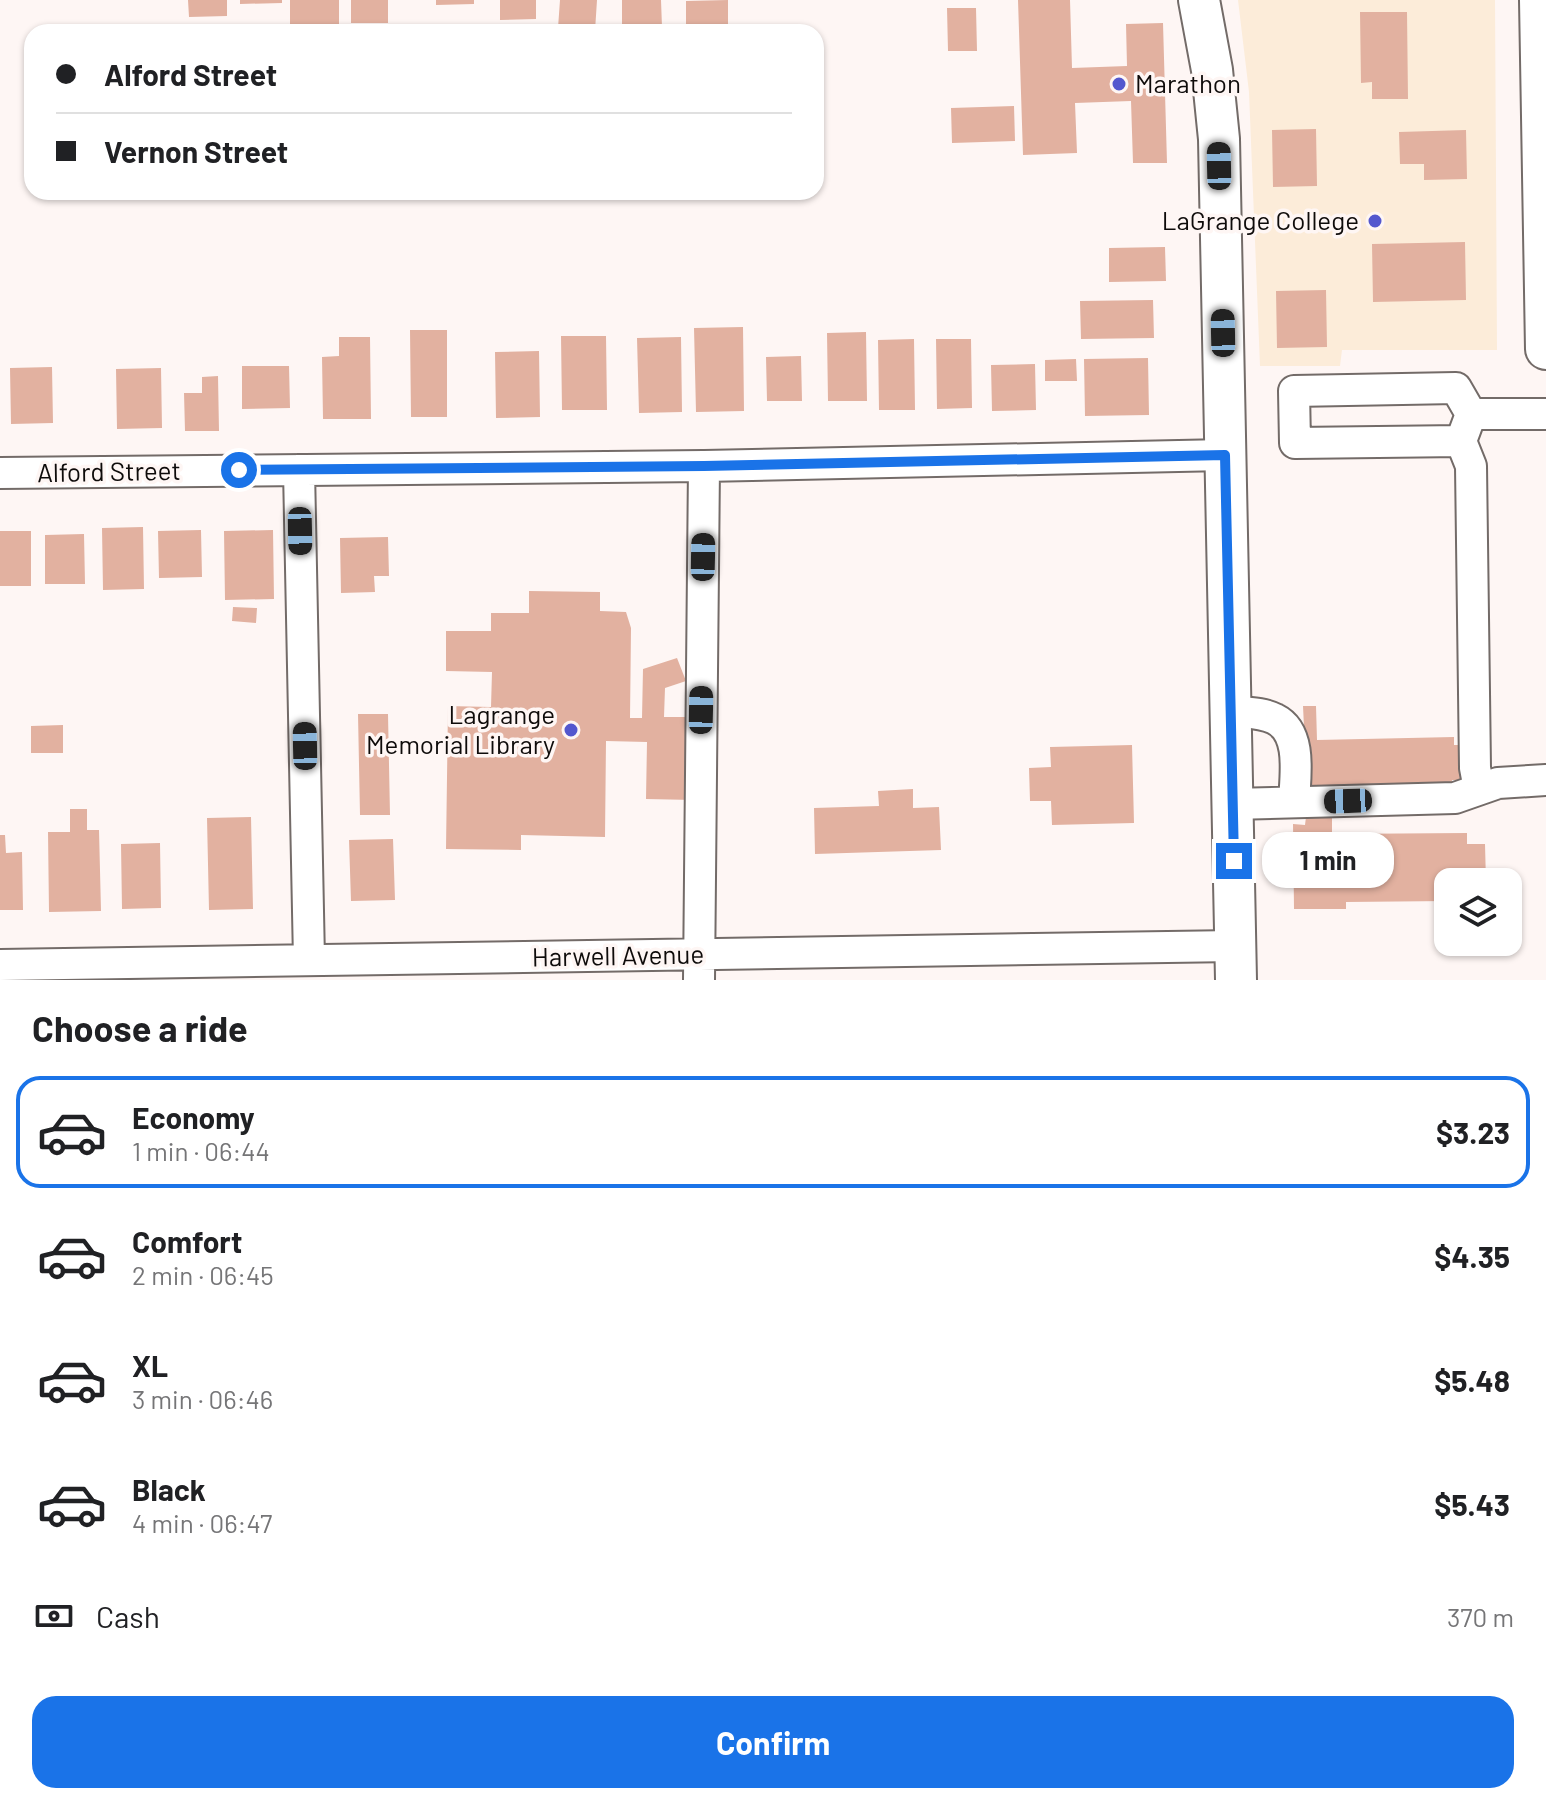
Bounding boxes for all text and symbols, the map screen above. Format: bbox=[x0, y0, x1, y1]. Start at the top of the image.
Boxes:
text: Alford Street bbox=[104, 56, 277, 92]
place label: Marathon bbox=[1135, 67, 1241, 98]
marker: Marathon bbox=[1110, 75, 1128, 93]
text: Vernon Street bbox=[104, 133, 288, 169]
car bbox=[1207, 142, 1231, 190]
place label: LaGrange College bbox=[1162, 204, 1359, 235]
marker: LaGrange College bbox=[1366, 212, 1384, 230]
car bbox=[1211, 309, 1235, 357]
route start bbox=[221, 452, 257, 488]
street label: Alford Street bbox=[37, 454, 181, 487]
car bbox=[288, 507, 312, 555]
car bbox=[691, 533, 715, 581]
car bbox=[689, 686, 713, 734]
place label: Lagrange Memorial Library bbox=[366, 698, 555, 759]
marker: Lagrange Memorial Library bbox=[562, 721, 580, 739]
car bbox=[293, 722, 317, 770]
car bbox=[1324, 788, 1372, 814]
callout: 1 min bbox=[1262, 833, 1394, 889]
route end bbox=[1216, 843, 1252, 879]
text: 1 min bbox=[1300, 844, 1356, 875]
map controls bbox=[1434, 868, 1522, 956]
button: layers bbox=[1434, 868, 1522, 956]
street label: Harwell Avenue bbox=[531, 937, 704, 972]
text: Choose a ride bbox=[32, 1006, 248, 1049]
icon: car bbox=[36, 1096, 108, 1168]
text: Economy bbox=[132, 1099, 255, 1135]
text: $3.23 bbox=[1436, 1114, 1510, 1150]
text: 1 min · 06:44 bbox=[132, 1135, 270, 1166]
icon: car bbox=[36, 1220, 108, 1292]
text: Comfort bbox=[132, 1223, 242, 1259]
text: $4.35 bbox=[1434, 1238, 1510, 1274]
text: 2 min · 06:45 bbox=[132, 1259, 274, 1290]
icon: car bbox=[36, 1344, 108, 1416]
text: XL bbox=[132, 1347, 168, 1383]
text: $5.48 bbox=[1434, 1362, 1510, 1398]
text: 3 min · 06:46 bbox=[132, 1383, 273, 1414]
icon: car bbox=[36, 1468, 108, 1540]
text: Black bbox=[132, 1471, 206, 1507]
text: $5.43 bbox=[1434, 1486, 1510, 1522]
text: 4 min · 06:47 bbox=[132, 1507, 272, 1538]
icon: cash bbox=[32, 1594, 76, 1638]
text: Cash bbox=[96, 1598, 160, 1634]
text: 370 m bbox=[1447, 1601, 1514, 1632]
button: Confirm bbox=[32, 1696, 1514, 1788]

